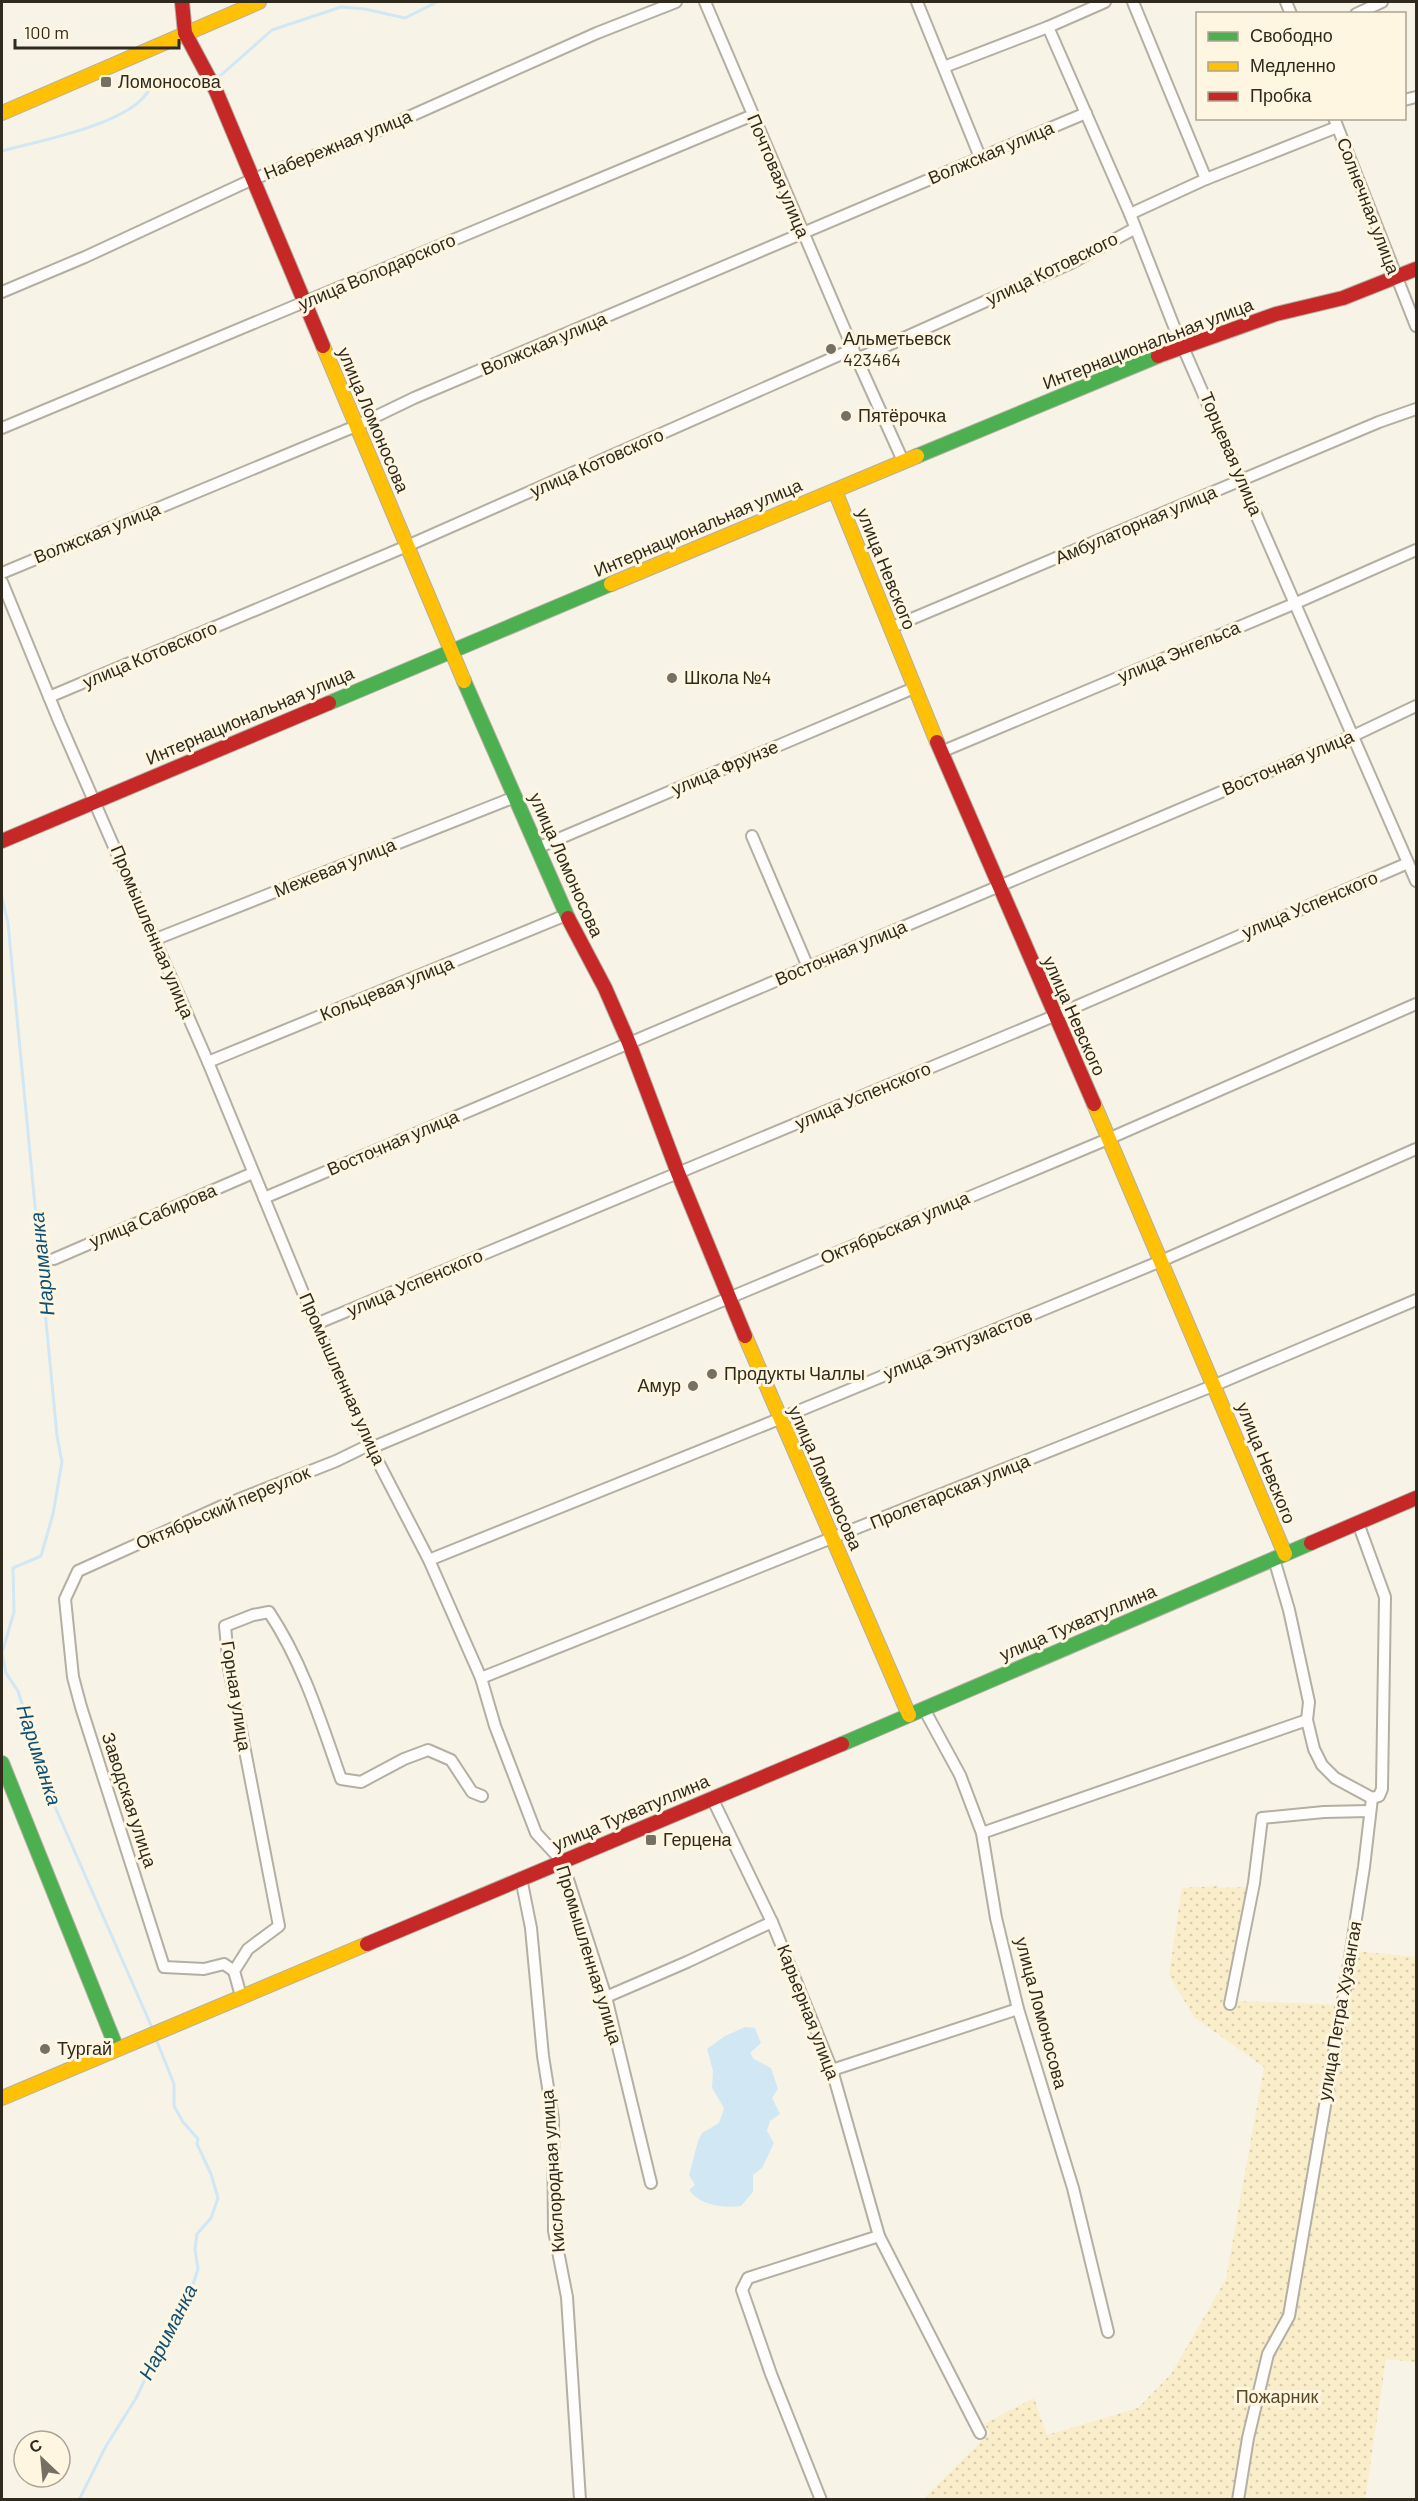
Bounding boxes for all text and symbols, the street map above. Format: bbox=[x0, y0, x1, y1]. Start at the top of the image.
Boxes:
scale bar bbox=[15, 12, 178, 50]
legend bbox=[1196, 12, 1406, 120]
text: 100 m bbox=[24, 21, 69, 43]
text: Свободно bbox=[1250, 24, 1333, 46]
text: Медленно bbox=[1250, 54, 1336, 76]
place label: Ломоносова bbox=[118, 70, 222, 92]
marker: Ломоносова bbox=[99, 75, 113, 89]
text: Пробка bbox=[1250, 84, 1313, 106]
street label: Набережная улица bbox=[260, 104, 416, 184]
street label: Почтовая улица bbox=[743, 110, 815, 242]
street label: Волжская улица bbox=[925, 115, 1058, 188]
street label: Солнечная улица bbox=[1333, 134, 1405, 278]
street label: улица Котовского bbox=[982, 227, 1121, 310]
street label: улица Володарского bbox=[295, 228, 459, 314]
street label: Интернациональная улица bbox=[1039, 292, 1257, 393]
street label: Волжская улица bbox=[478, 306, 611, 379]
place label: Альметьевск 423464 bbox=[843, 327, 951, 370]
marker: Альметьевск 423464 bbox=[824, 342, 838, 356]
street label: улица Ломоносова bbox=[333, 344, 415, 497]
street label: Торцевая улица bbox=[1196, 389, 1268, 520]
place label: Пятёрочка bbox=[858, 404, 947, 426]
marker: Пятёрочка bbox=[839, 409, 853, 423]
street label: улица Котовского bbox=[526, 423, 667, 501]
street label: Интернациональная улица bbox=[590, 473, 806, 581]
street label: Амбулаторная улица bbox=[1051, 480, 1221, 568]
street label: Волжская улица bbox=[30, 496, 164, 567]
street label: улица Невского bbox=[853, 505, 921, 632]
street label: улица Энгельса bbox=[1114, 615, 1244, 687]
street label: улица Котовского bbox=[79, 616, 220, 692]
street label: Интернациональная улица bbox=[142, 661, 358, 769]
place label: Школа №4 bbox=[684, 666, 772, 688]
marker: Школа №4 bbox=[665, 671, 679, 685]
street label: Восточная улица bbox=[1218, 724, 1358, 800]
street label: улица Фрунзе bbox=[668, 735, 781, 799]
street label: улица Ломоносова bbox=[525, 789, 609, 941]
street label: Межевая улица bbox=[271, 832, 400, 901]
street label: Промышленная улица bbox=[106, 842, 200, 1022]
street label: улица Успенского bbox=[1238, 866, 1381, 943]
street label: Восточная улица bbox=[771, 914, 911, 990]
street label: Кольцевая улица bbox=[317, 951, 458, 1025]
street label: улица Невского bbox=[1039, 952, 1111, 1079]
street label: улица Успенского bbox=[791, 1057, 934, 1134]
street label: Восточная улица bbox=[323, 1104, 463, 1180]
street label: улица Сабирова bbox=[86, 1178, 220, 1252]
street label: Октябрьская улица bbox=[817, 1185, 973, 1268]
water label: Нариманка bbox=[24, 1211, 58, 1317]
street label: улица Успенского bbox=[343, 1244, 486, 1321]
street label: Промышленная улица bbox=[295, 1289, 391, 1469]
street label: улица Энтузиастов bbox=[880, 1304, 1035, 1384]
place label: Продукты Чаллы bbox=[724, 1362, 865, 1384]
marker: Продукты Чаллы bbox=[705, 1367, 719, 1381]
place label: Амур bbox=[638, 1374, 681, 1396]
marker: Амур bbox=[686, 1379, 700, 1393]
street label: улица Невского bbox=[1233, 1399, 1301, 1526]
street label: улица Ломоносова bbox=[784, 1402, 868, 1554]
street label: Пролетарская улица bbox=[866, 1449, 1034, 1533]
street label: Октябрьский переулок bbox=[132, 1460, 313, 1554]
street label: улица Тухватуллина bbox=[996, 1579, 1160, 1665]
street label: Горная улица bbox=[217, 1639, 257, 1754]
water label: Нариманка bbox=[12, 1701, 67, 1808]
street label: Заводская улица bbox=[98, 1729, 162, 1871]
street label: улица Тухватуллина bbox=[549, 1769, 713, 1855]
place label: Герцена bbox=[663, 1828, 733, 1850]
marker: Герцена bbox=[644, 1833, 658, 1847]
street label: Промышленная улица bbox=[552, 1863, 628, 2048]
street label: улица Петра Хузангая bbox=[1312, 1919, 1366, 2102]
street label: улица Ломоносова bbox=[1011, 1935, 1073, 2092]
street label: Карьерная улица bbox=[773, 1941, 845, 2083]
place label: Тургай bbox=[57, 2037, 112, 2059]
marker: Тургай bbox=[38, 2042, 52, 2056]
street label: Кислородная улица bbox=[535, 2088, 569, 2253]
water label: Нариманка bbox=[133, 2280, 201, 2383]
park label: Пожарник bbox=[1236, 2385, 1318, 2407]
north arrow bbox=[12, 2429, 72, 2489]
text: С bbox=[26, 2434, 45, 2456]

